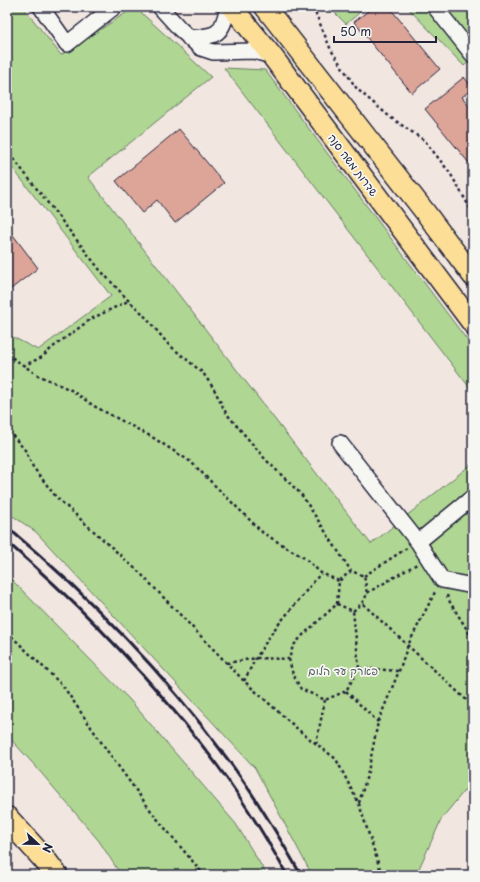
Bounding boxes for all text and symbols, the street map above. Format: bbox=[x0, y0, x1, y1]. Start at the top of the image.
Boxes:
scale bar bbox=[334, 18, 436, 44]
text: 50 m bbox=[340, 22, 371, 40]
street label: שדרות משה סנה bbox=[324, 130, 383, 200]
park label: פארק עד הלום bbox=[308, 662, 378, 679]
north arrow bbox=[18, 824, 58, 864]
text: N bbox=[38, 841, 57, 855]

